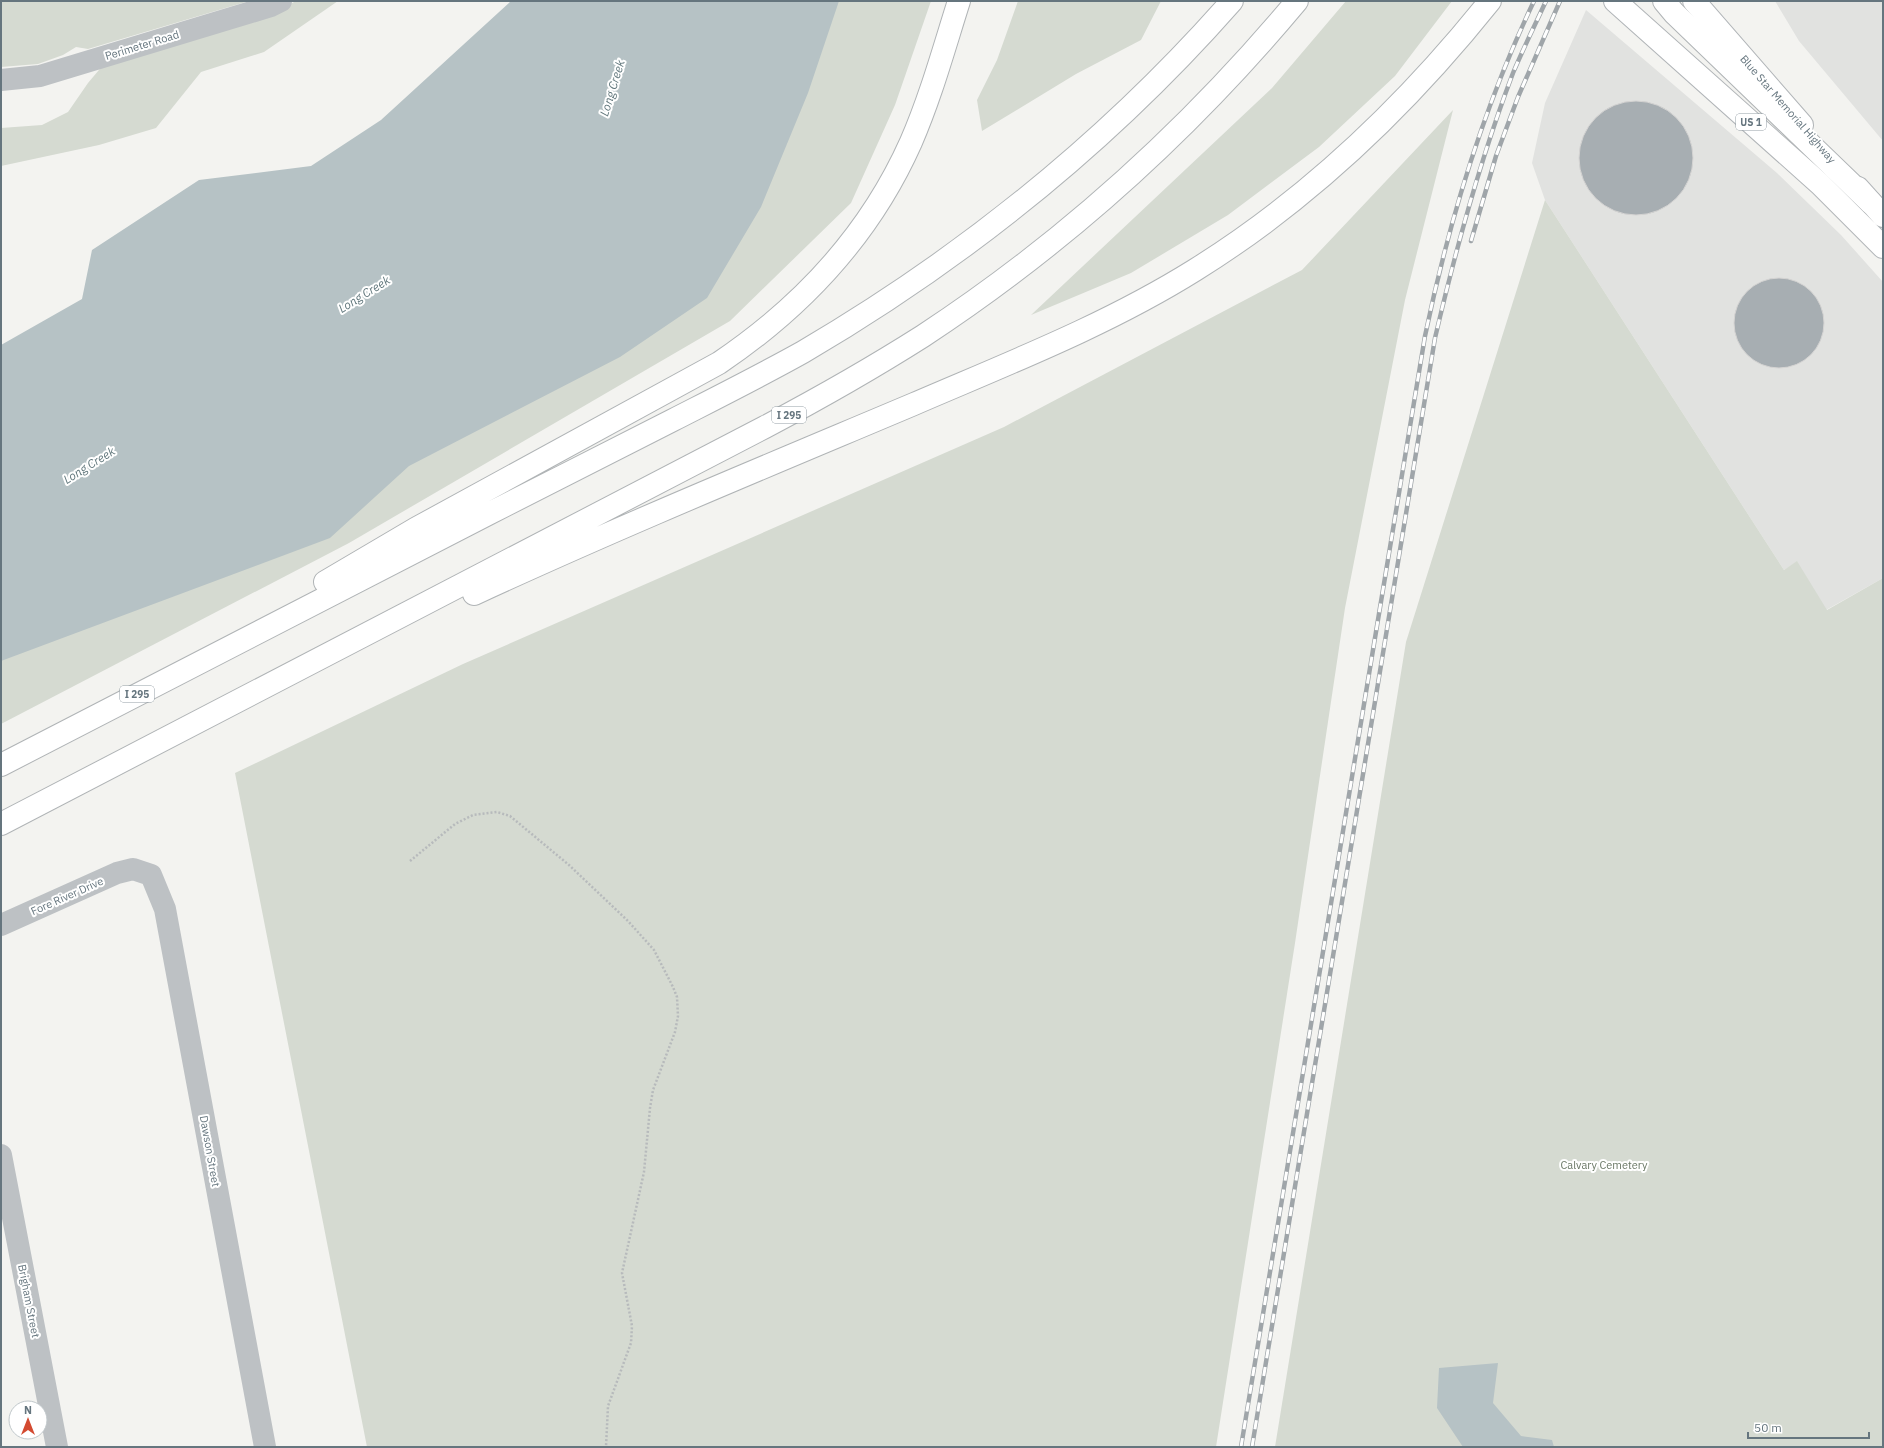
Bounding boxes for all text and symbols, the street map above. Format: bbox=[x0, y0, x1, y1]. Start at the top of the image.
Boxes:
street label: Perimeter Road bbox=[103, 27, 181, 63]
street label: Blue Star Memorial Highway bbox=[1737, 52, 1839, 166]
water label: Long Creek bbox=[596, 57, 628, 118]
road number: US 1 bbox=[1736, 114, 1766, 130]
water label: Long Creek bbox=[335, 272, 393, 316]
road number: I 295 bbox=[772, 407, 806, 423]
water label: Long Creek bbox=[60, 443, 118, 487]
road number: I 295 bbox=[120, 686, 154, 702]
street label: Fore River Drive bbox=[29, 874, 105, 918]
street label: Dawson Street bbox=[197, 1114, 223, 1188]
park label: Calvary Cemetery bbox=[1560, 1158, 1648, 1172]
street label: Brigham Street bbox=[15, 1263, 43, 1339]
north arrow bbox=[8, 1400, 48, 1440]
text: N bbox=[24, 1403, 32, 1417]
scale bar bbox=[1748, 1414, 1869, 1440]
text: 50 m bbox=[1754, 1420, 1782, 1435]

